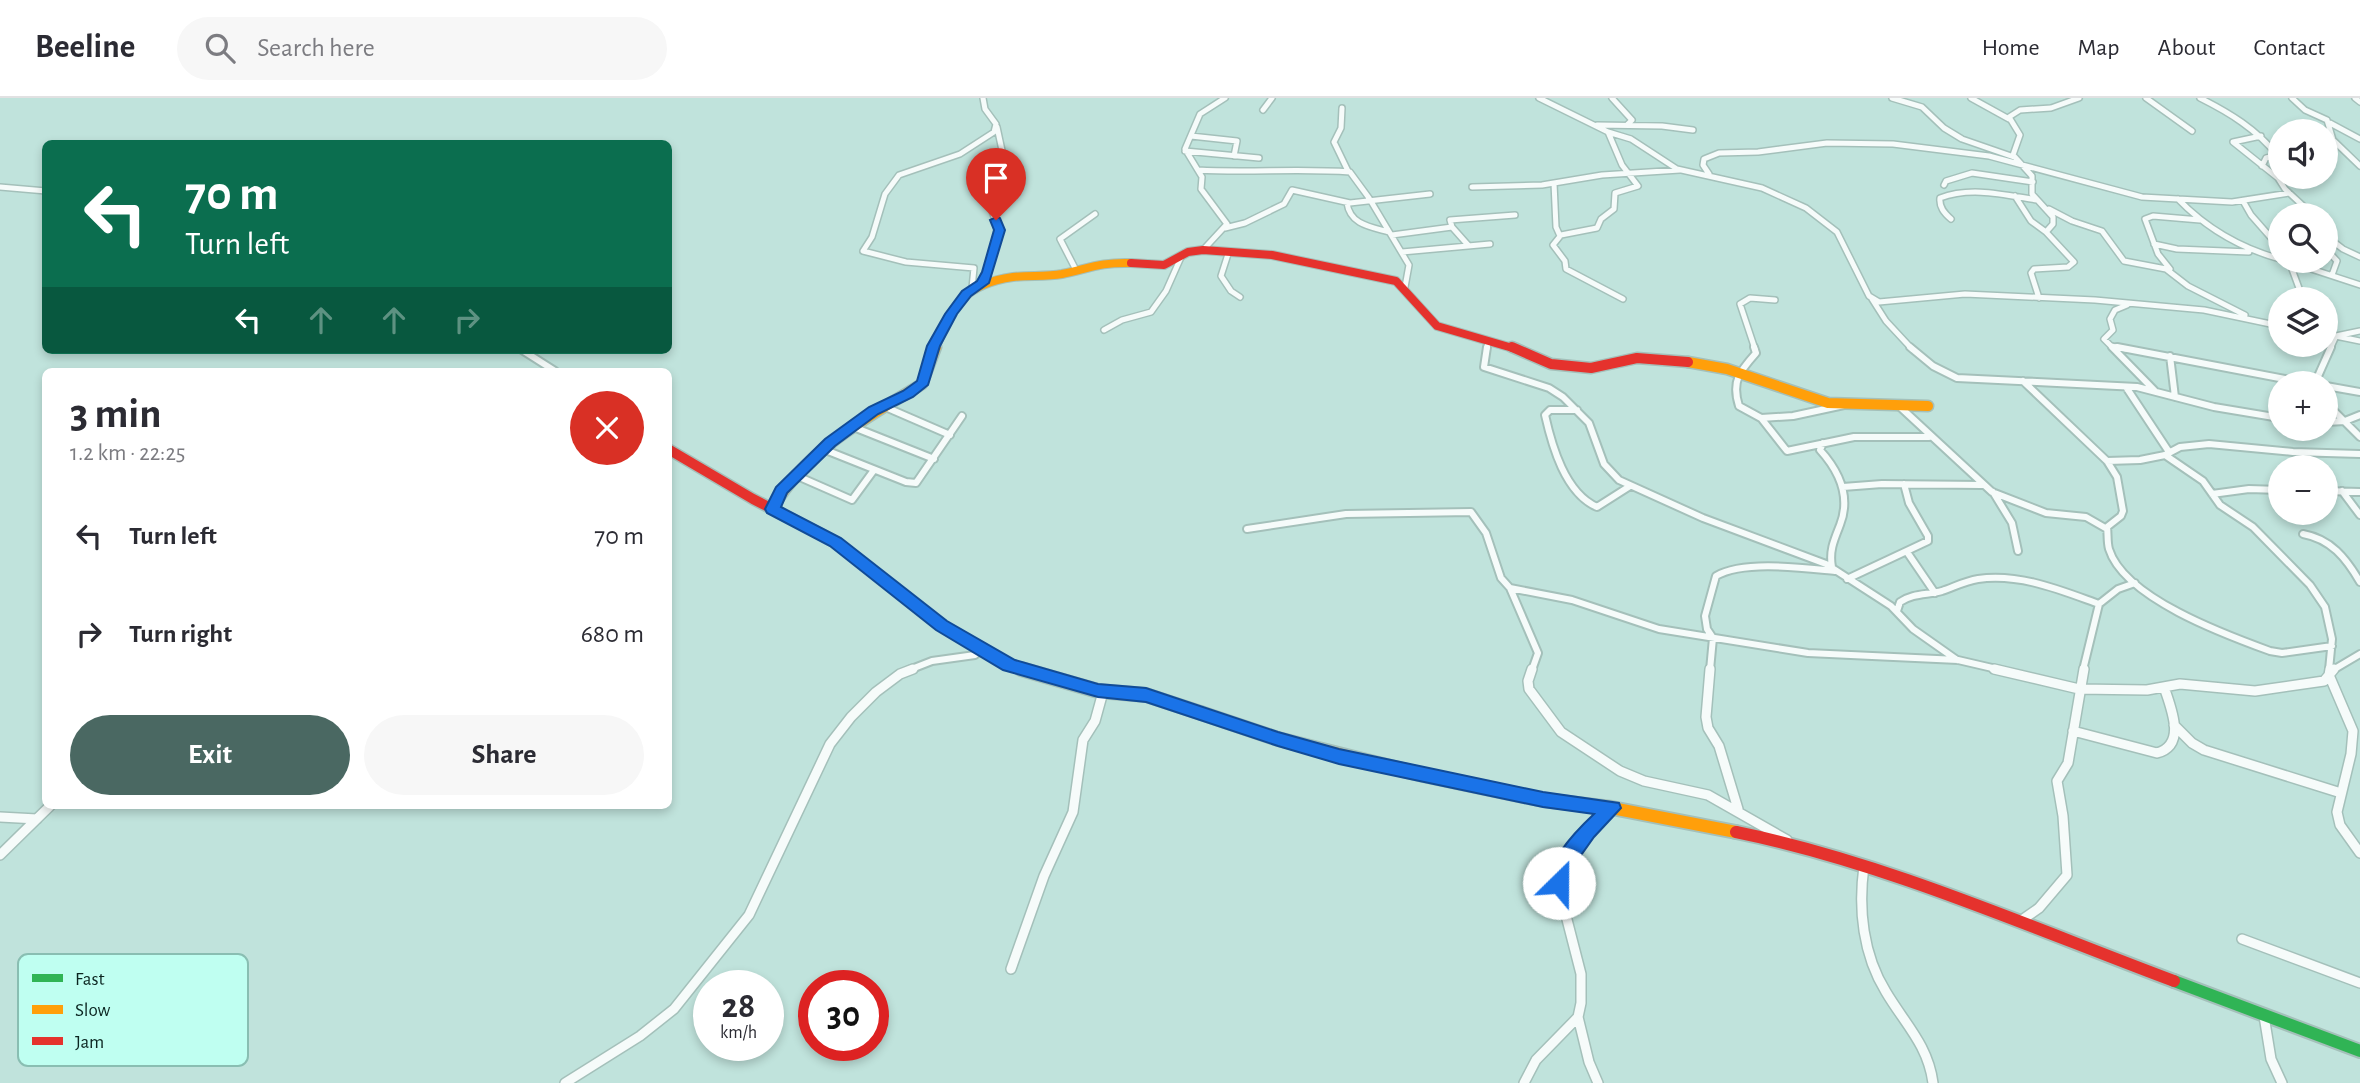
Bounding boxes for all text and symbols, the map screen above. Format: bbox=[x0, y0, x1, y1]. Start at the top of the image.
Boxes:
search box bbox=[177, 17, 667, 80]
icon: search bbox=[201, 29, 239, 67]
text: Beeline bbox=[35, 31, 135, 64]
text: Search here bbox=[257, 35, 375, 61]
text: Home bbox=[1982, 36, 2040, 60]
text: Map bbox=[2078, 36, 2120, 60]
text: About bbox=[2158, 36, 2215, 60]
text: Contact bbox=[2253, 36, 2325, 60]
map controls bbox=[2268, 119, 2338, 525]
button: sound bbox=[2268, 119, 2338, 189]
pin bbox=[966, 148, 1026, 220]
icon: arrive bbox=[977, 159, 1015, 197]
icon: left bbox=[70, 168, 161, 259]
text: 70 m bbox=[185, 170, 279, 219]
button: search bbox=[2268, 203, 2338, 273]
text: Turn left bbox=[185, 228, 289, 260]
button: layers bbox=[2268, 287, 2338, 357]
icon: left bbox=[229, 301, 267, 339]
icon: ahead bbox=[302, 301, 340, 339]
icon: ahead bbox=[375, 301, 413, 339]
icon: right bbox=[448, 301, 486, 339]
button: + bbox=[2268, 371, 2338, 441]
button: close bbox=[570, 391, 644, 465]
text: 3 min bbox=[70, 393, 162, 435]
text: 1.2 km · 22:25 bbox=[70, 442, 185, 465]
button: − bbox=[2268, 455, 2338, 525]
icon: left bbox=[70, 517, 108, 555]
text: Turn left bbox=[129, 523, 217, 549]
text: 70 m bbox=[594, 523, 644, 549]
icon: right bbox=[70, 615, 108, 653]
text: Turn right bbox=[129, 621, 232, 647]
text: 680 m bbox=[581, 621, 644, 647]
button: Exit bbox=[70, 715, 350, 795]
button: Share bbox=[364, 715, 644, 795]
position arrow bbox=[1522, 846, 1596, 920]
legend bbox=[18, 954, 248, 1066]
text: Fast bbox=[75, 970, 105, 989]
speed limit sign: 30 bbox=[798, 970, 889, 1061]
text: 28 bbox=[722, 989, 755, 1024]
text: Slow bbox=[75, 1001, 111, 1020]
text: km/h bbox=[720, 1024, 757, 1042]
text: Jam bbox=[75, 1033, 104, 1052]

